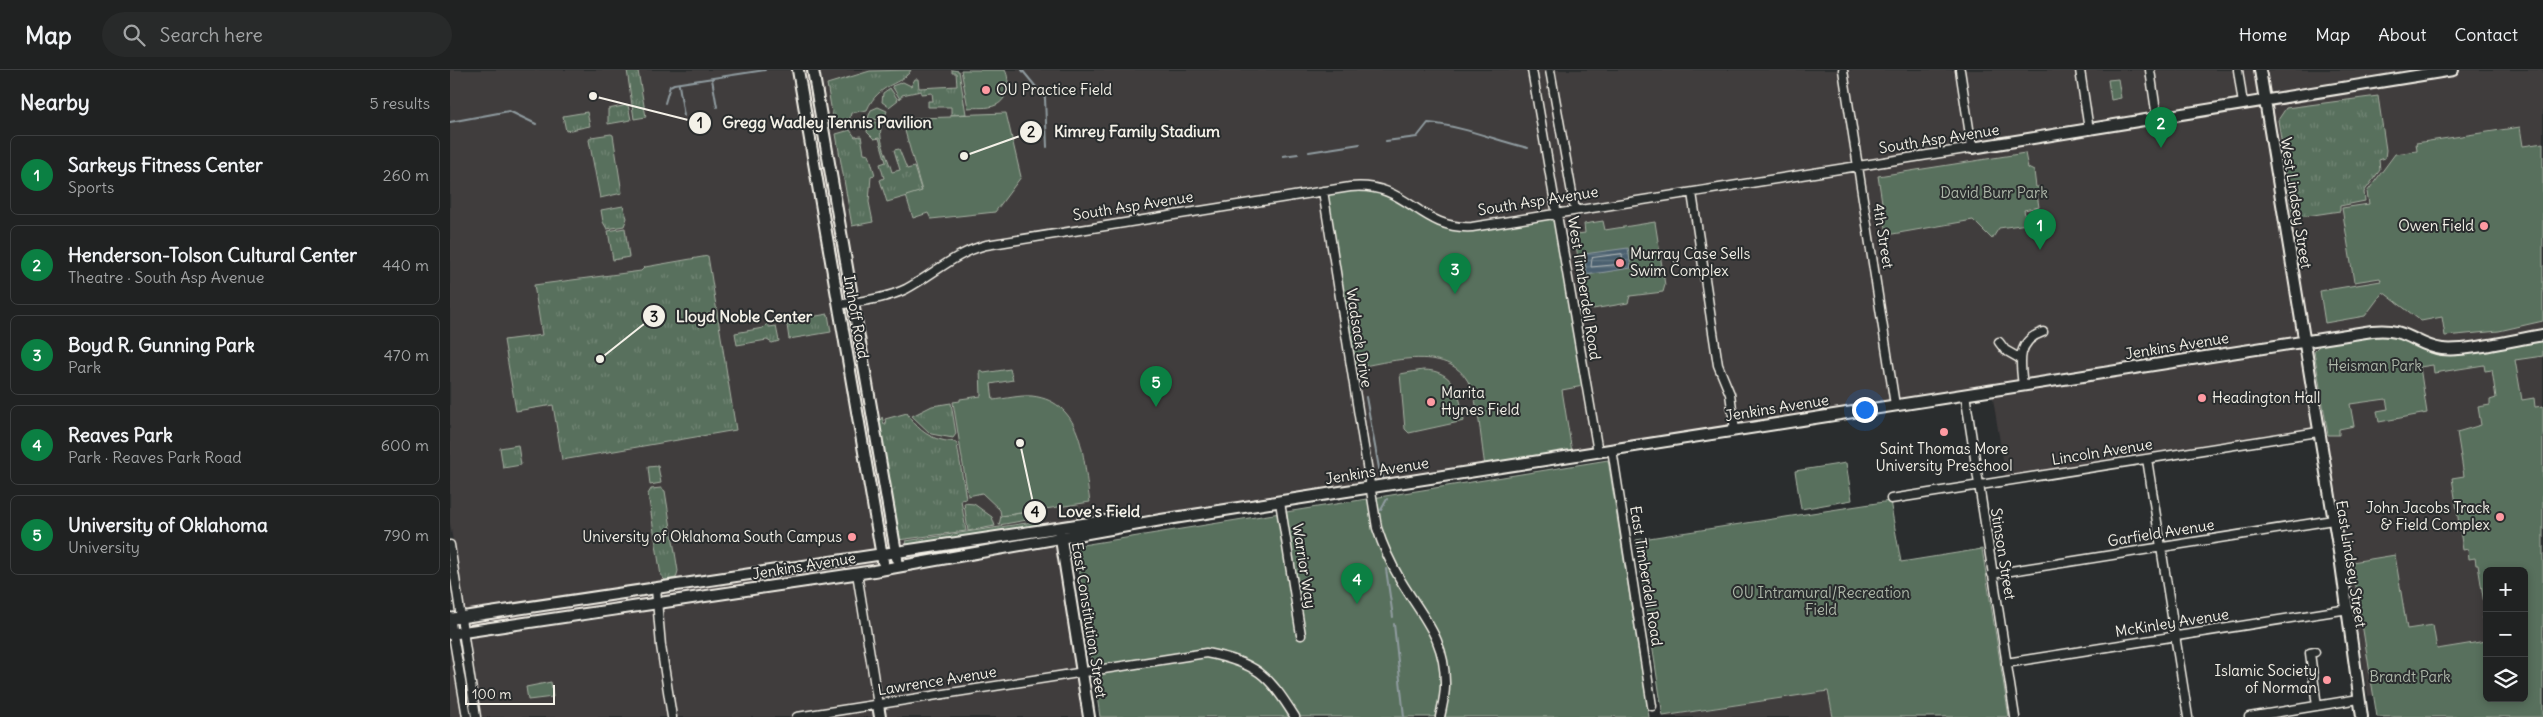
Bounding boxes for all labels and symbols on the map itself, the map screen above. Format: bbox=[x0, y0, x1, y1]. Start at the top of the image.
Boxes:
place label: OU Practice Field bbox=[996, 80, 1112, 99]
marker: OU Practice Field bbox=[980, 84, 992, 96]
callout: Gregg Wadley Tennis Pavilion bbox=[687, 107, 942, 138]
pin: 2 bbox=[2145, 107, 2177, 148]
text: Gregg Wadley Tennis Pavilion bbox=[722, 112, 932, 133]
text: 1 bbox=[697, 113, 703, 132]
callout: Kimrey Family Stadium bbox=[1019, 116, 1230, 147]
street label: South Asp Avenue bbox=[1877, 120, 2000, 157]
text: Kimrey Family Stadium bbox=[1054, 121, 1220, 142]
text: 2 bbox=[1027, 122, 1035, 141]
street label: West Lindsey Street bbox=[2277, 136, 2316, 270]
street label: South Asp Avenue bbox=[1476, 182, 1599, 219]
park label: David Burr Park bbox=[1940, 183, 2048, 202]
street label: South Asp Avenue bbox=[1071, 187, 1194, 224]
street label: 4th Street bbox=[1869, 202, 1898, 270]
pin: 1 bbox=[2024, 209, 2056, 250]
street label: West Timberdell Road bbox=[1564, 215, 1605, 361]
place label: Owen Field bbox=[2398, 216, 2474, 235]
marker: Owen Field bbox=[2478, 220, 2490, 232]
place label: Murray Case Sells Swim Complex bbox=[1630, 244, 1750, 280]
pin: 3 bbox=[1439, 253, 1471, 294]
marker: Murray Case Sells Swim Complex bbox=[1614, 257, 1626, 269]
street label: Imhoff Road bbox=[840, 273, 873, 361]
street label: Wadsack Drive bbox=[1342, 287, 1377, 389]
callout: Lloyd Noble Center bbox=[641, 301, 823, 332]
text: Lloyd Noble Center bbox=[676, 306, 813, 327]
text: 3 bbox=[650, 307, 658, 326]
street label: Jenkins Avenue bbox=[2124, 328, 2230, 363]
park label: Heisman Park bbox=[2328, 356, 2422, 375]
pin: 5 bbox=[1140, 366, 1172, 407]
place label: Marita Hynes Field bbox=[1441, 383, 1520, 419]
place label: Headington Hall bbox=[2212, 388, 2320, 407]
street label: Jenkins Avenue bbox=[1724, 390, 1830, 425]
marker: Headington Hall bbox=[2196, 392, 2208, 404]
marker: Marita Hynes Field bbox=[1425, 396, 1437, 408]
your location bbox=[1852, 397, 1878, 423]
marker: Saint Thomas More University Preschool bbox=[1938, 426, 1950, 438]
street label: Lincoln Avenue bbox=[2050, 434, 2154, 469]
place label: Saint Thomas More University Preschool bbox=[1875, 439, 2013, 475]
street label: Jenkins Avenue bbox=[1324, 453, 1430, 488]
callout: Love's Field bbox=[1022, 496, 1150, 527]
place label: John Jacobs Track & Field Complex bbox=[2366, 498, 2491, 534]
street label: East Lindsey Street bbox=[2332, 499, 2371, 629]
text: Love's Field bbox=[1058, 501, 1141, 521]
text: 4 bbox=[1031, 502, 1040, 521]
street label: East Timberdell Road bbox=[1626, 505, 1667, 648]
street label: Stinson Street bbox=[1987, 507, 2020, 601]
marker: John Jacobs Track & Field Complex bbox=[2494, 511, 2506, 523]
street label: Garfield Avenue bbox=[2106, 515, 2216, 550]
street label: Warrior Way bbox=[1288, 522, 1321, 610]
place label: University of Oklahoma South Campus bbox=[582, 527, 842, 546]
marker: University of Oklahoma South Campus bbox=[846, 531, 858, 543]
street label: East Constitution Street bbox=[1068, 541, 1111, 699]
street label: Jenkins Avenue bbox=[751, 548, 857, 583]
pin: 4 bbox=[1341, 563, 1373, 604]
park label: OU Intramural/Recreation Field bbox=[1732, 583, 1910, 619]
street label: McKinley Avenue bbox=[2114, 604, 2230, 641]
place label: Islamic Society of Norman bbox=[2215, 661, 2317, 697]
street label: Lawrence Avenue bbox=[876, 662, 998, 699]
park label: Brandt Park bbox=[2369, 667, 2451, 686]
marker: Islamic Society of Norman bbox=[2321, 674, 2333, 686]
scale bar bbox=[465, 682, 555, 705]

